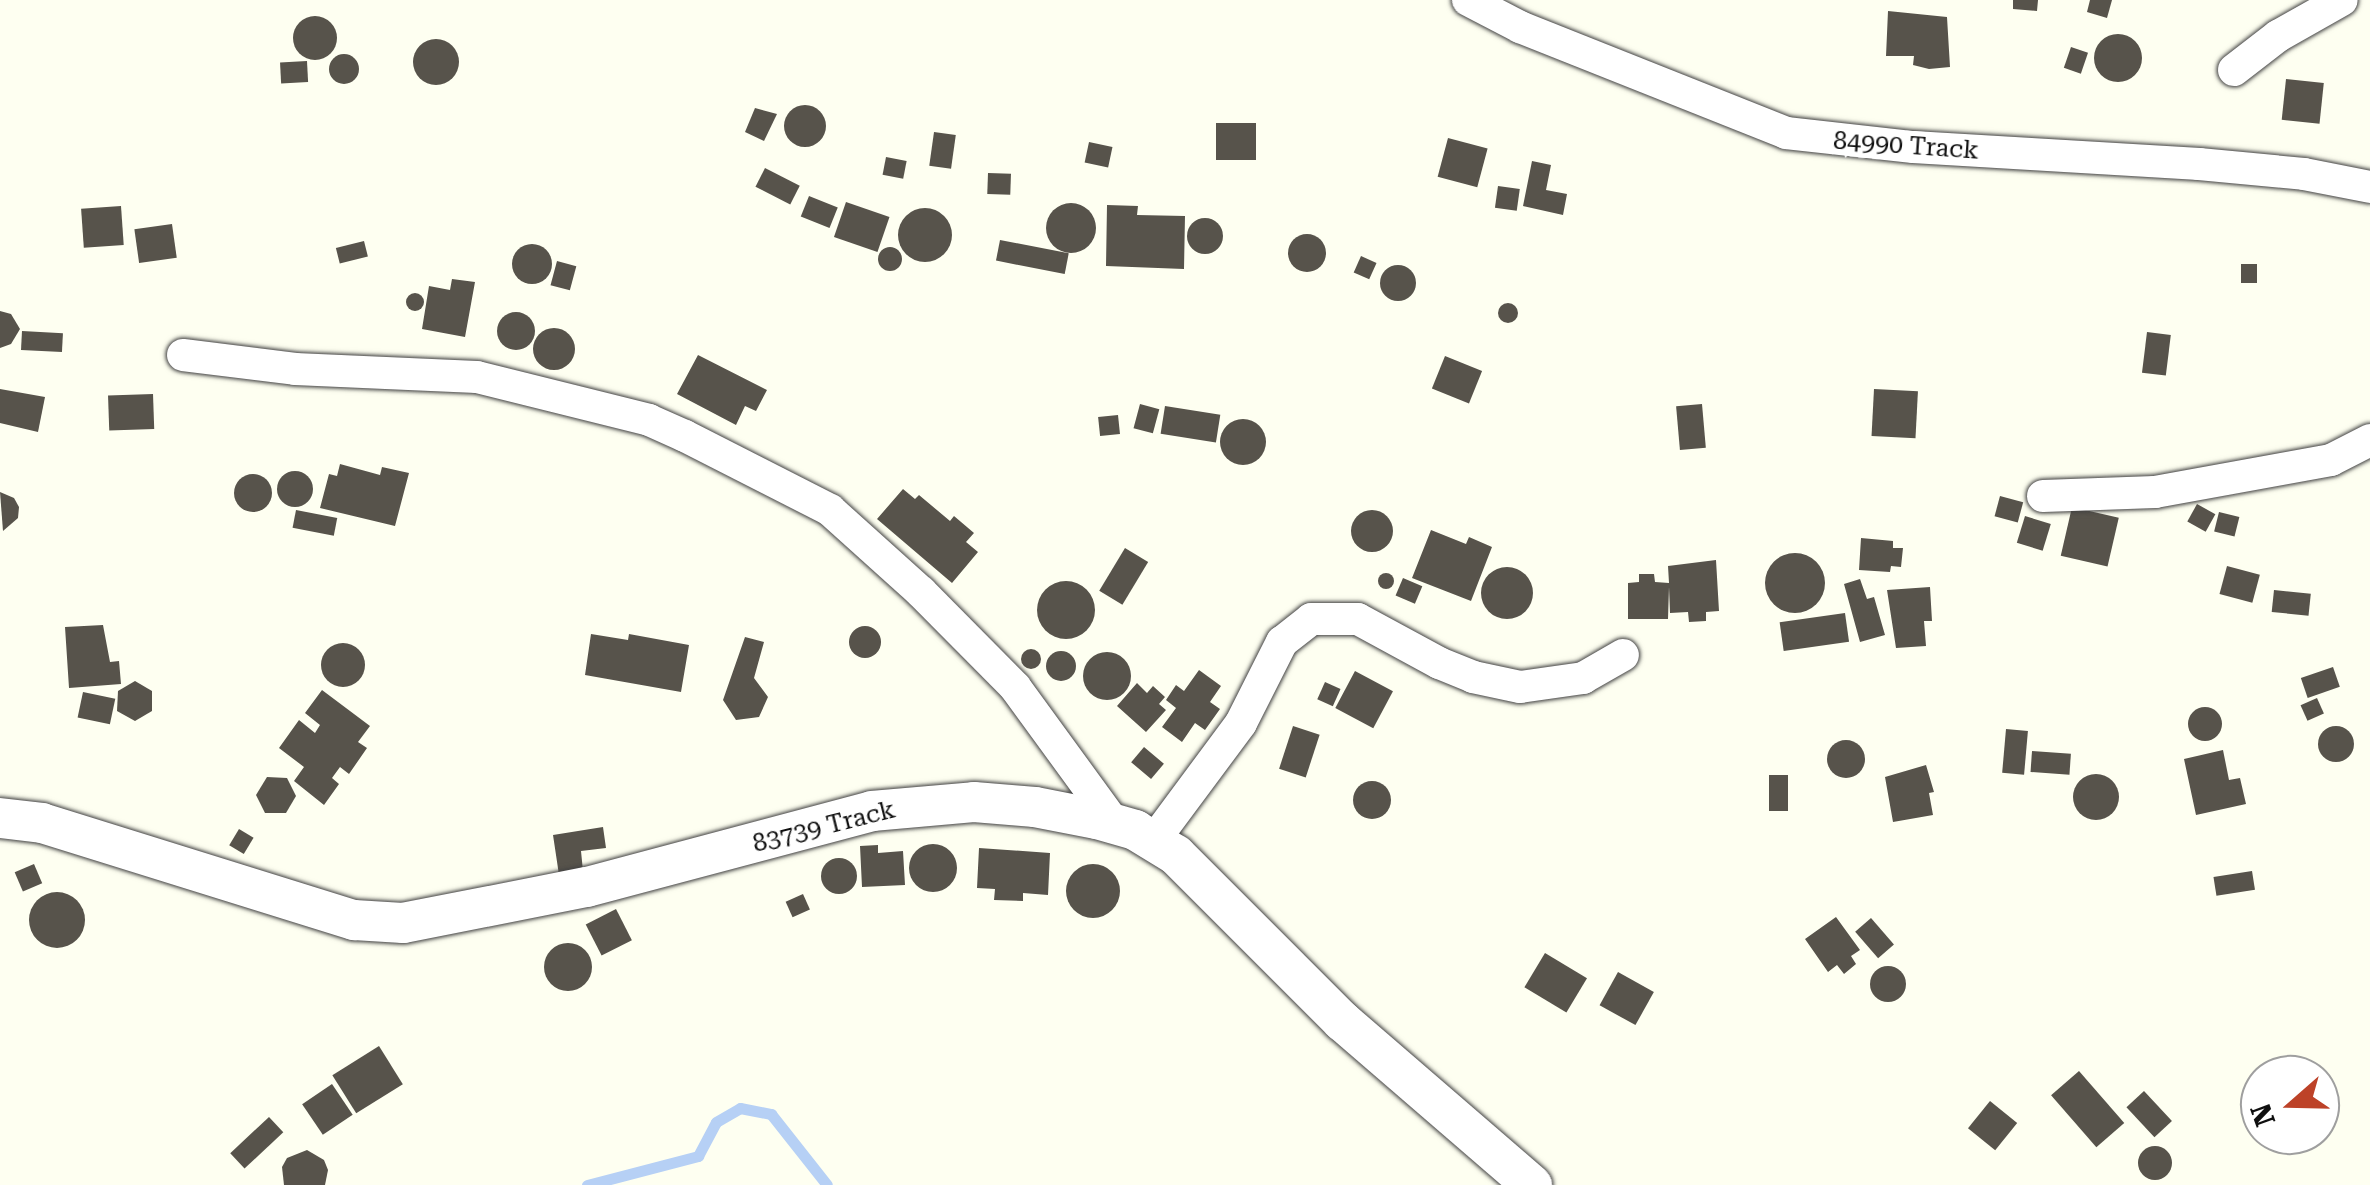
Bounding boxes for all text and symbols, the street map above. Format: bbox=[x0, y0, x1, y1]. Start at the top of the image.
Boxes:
street label: 84990 Track bbox=[1832, 126, 1980, 166]
street label: 83739 Track bbox=[750, 795, 898, 859]
north arrow bbox=[2240, 1055, 2340, 1155]
text: N bbox=[2244, 1099, 2282, 1131]

